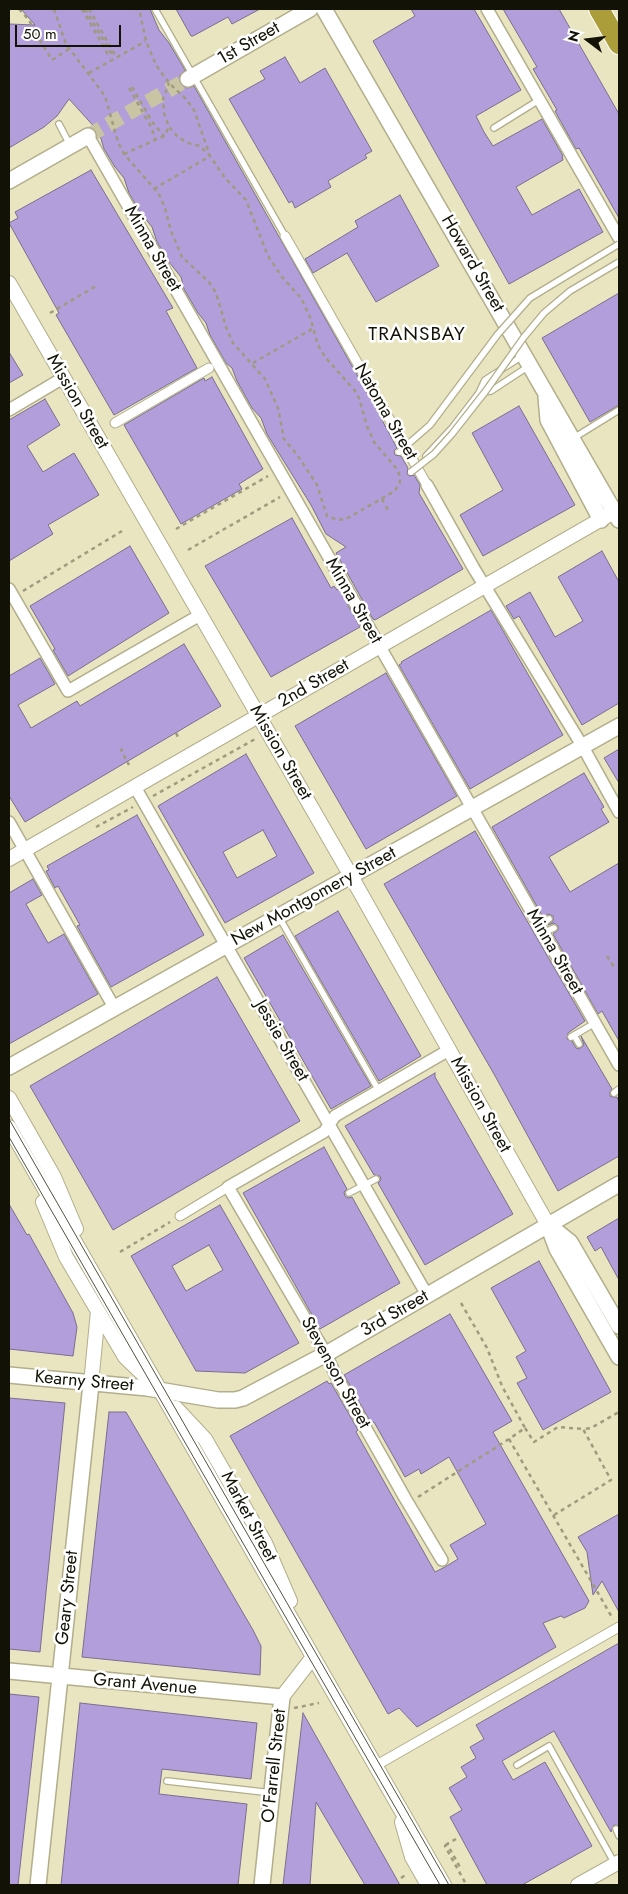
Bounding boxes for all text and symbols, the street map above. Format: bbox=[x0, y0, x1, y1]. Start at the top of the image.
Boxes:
scale bar bbox=[18, 15, 124, 47]
north arrow bbox=[563, 15, 613, 65]
street label: 1st Street bbox=[214, 18, 284, 70]
text: 50 m bbox=[23, 23, 57, 45]
text: N bbox=[562, 28, 585, 44]
street label: Minna Street bbox=[119, 202, 185, 296]
street label: Howard Street bbox=[436, 212, 508, 316]
district label: TRANSBAY bbox=[367, 324, 467, 346]
street label: Mission Street bbox=[41, 351, 113, 453]
street label: Natoma Street bbox=[349, 360, 421, 464]
street label: Minna Street bbox=[320, 554, 386, 648]
street label: 2nd Street bbox=[275, 655, 353, 713]
street label: Mission Street bbox=[244, 702, 316, 804]
street label: New Montgomery Street bbox=[228, 843, 400, 951]
street label: Minna Street bbox=[521, 905, 587, 999]
street label: Jessie Street bbox=[249, 996, 313, 1086]
street label: Mission Street bbox=[445, 1053, 515, 1157]
street label: 3rd Street bbox=[357, 1286, 433, 1342]
street label: Stevenson Street bbox=[295, 1313, 375, 1433]
street label: Kearny Street bbox=[34, 1367, 134, 1397]
street label: Market Street bbox=[215, 1468, 281, 1566]
street label: Geary Street bbox=[52, 1550, 84, 1646]
street label: Grant Avenue bbox=[92, 1670, 198, 1700]
street label: O'Farrell Street bbox=[258, 1708, 292, 1824]

